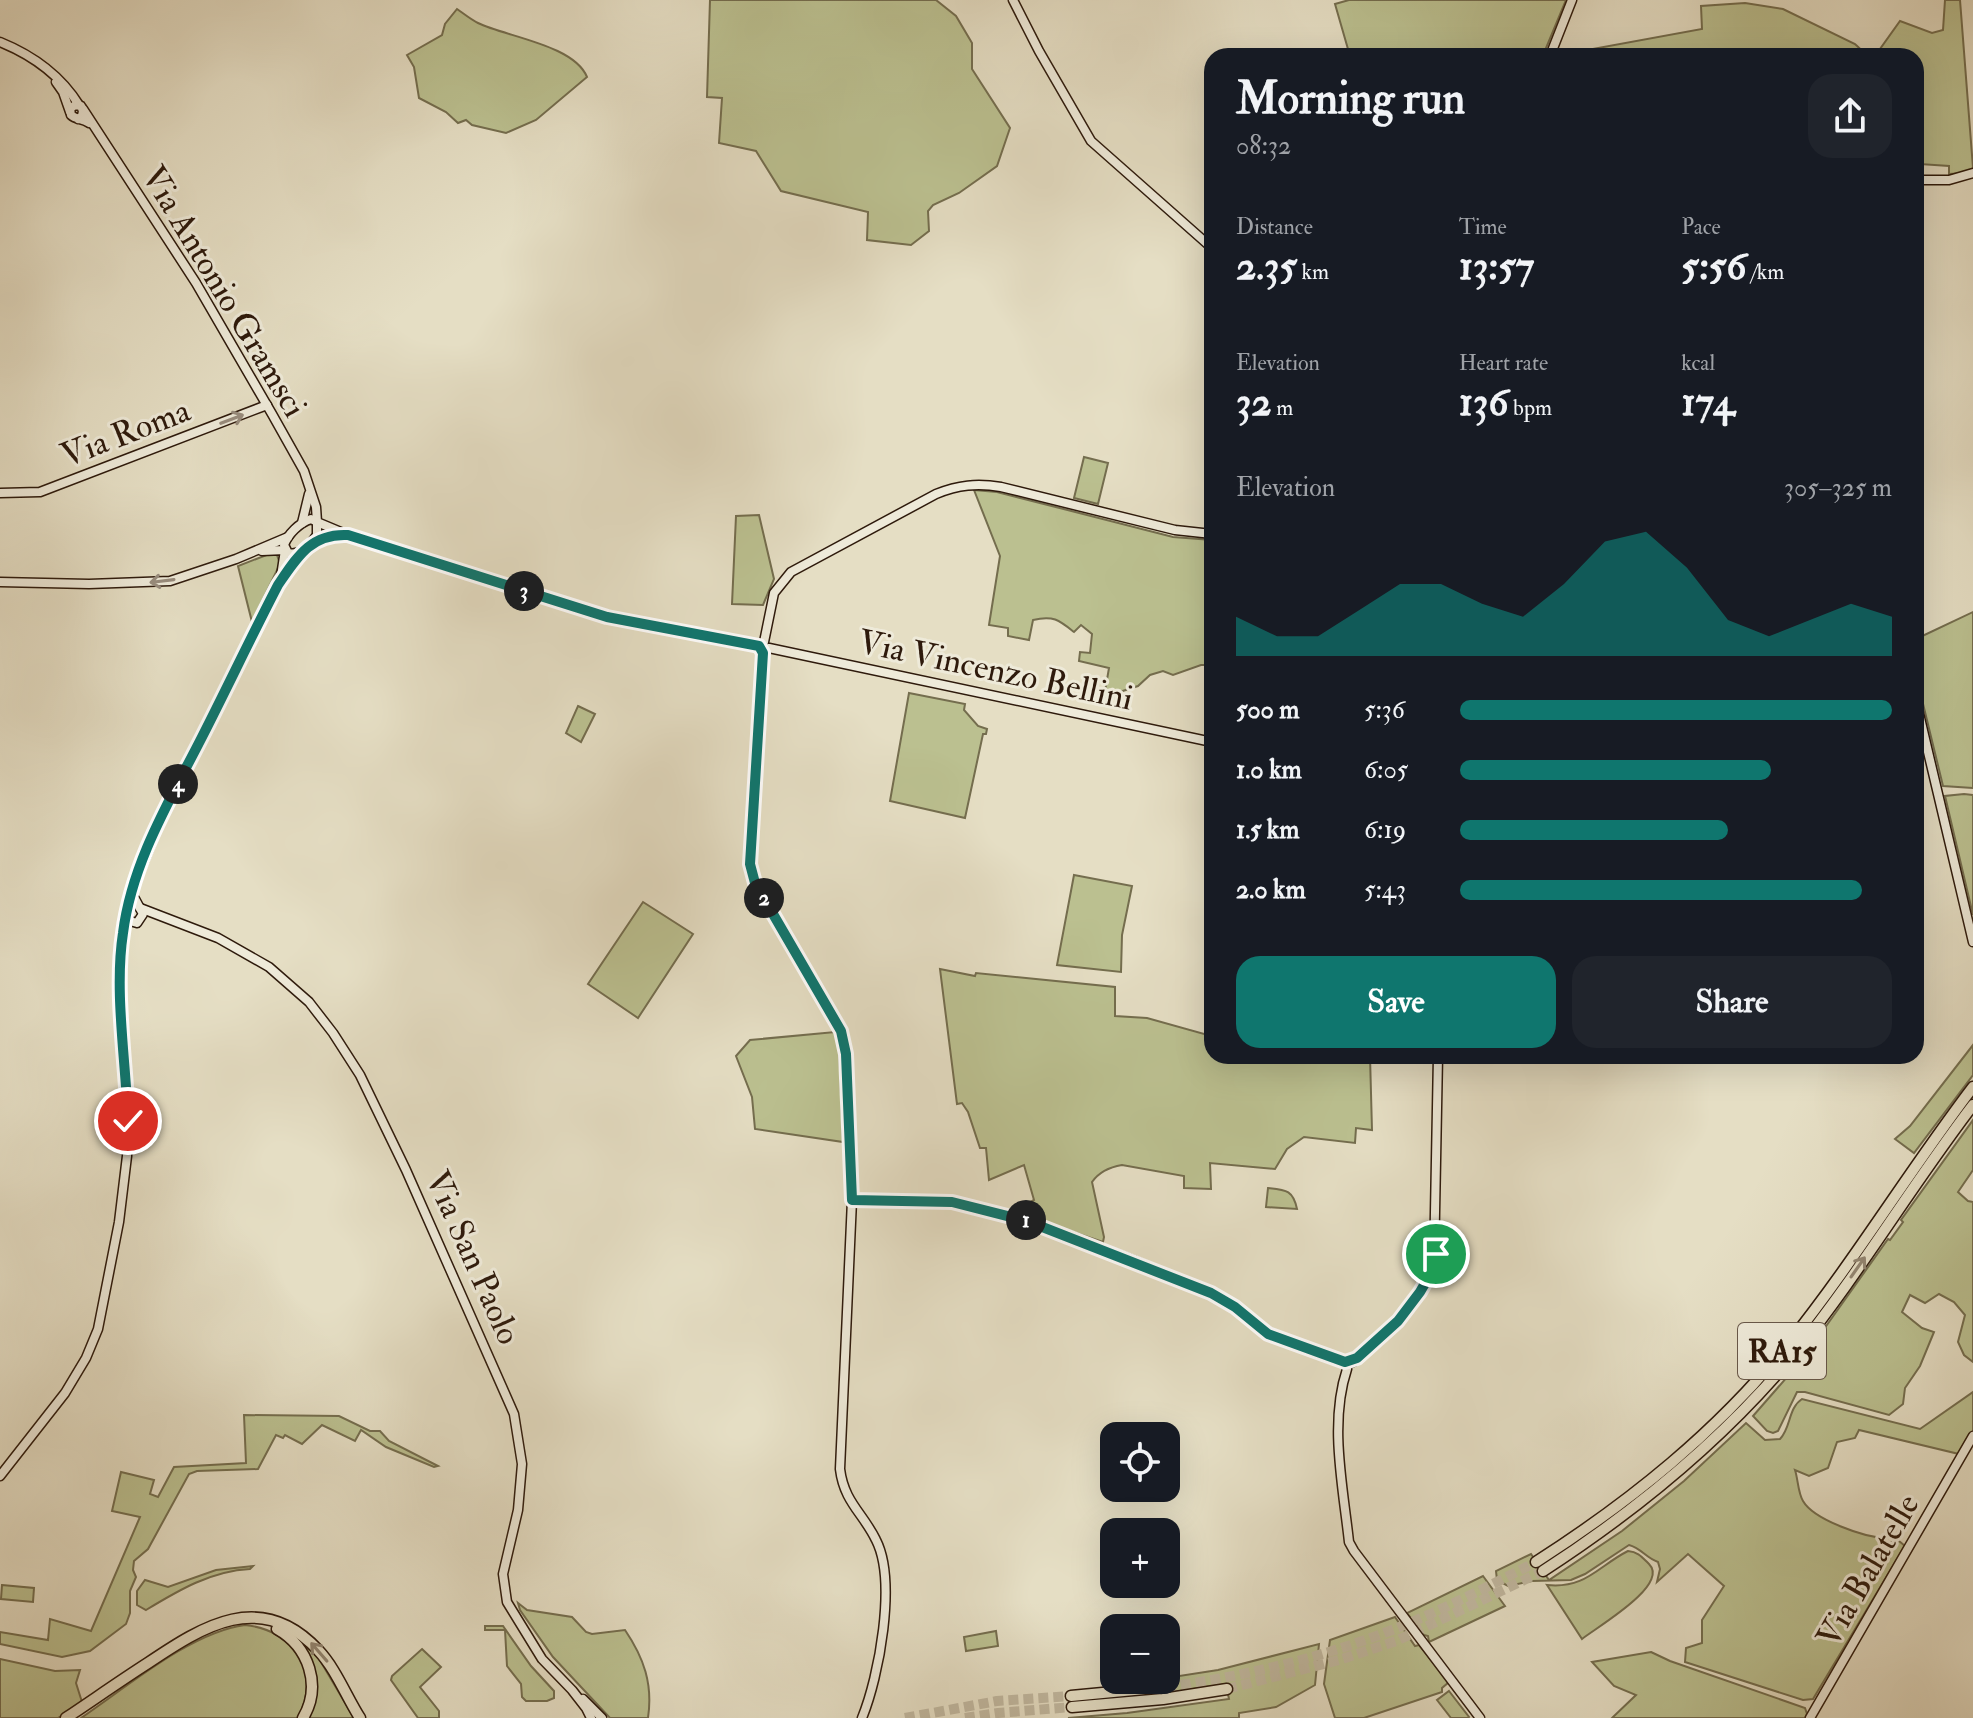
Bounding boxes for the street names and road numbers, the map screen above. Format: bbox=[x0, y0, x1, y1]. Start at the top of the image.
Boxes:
street label: Via Antonio Gramsci bbox=[132, 158, 316, 426]
street label: Via Roma bbox=[55, 389, 197, 478]
street label: Via Vincenzo Bellini bbox=[855, 620, 1137, 721]
street label: Via San Paolo bbox=[415, 1164, 530, 1351]
road number: RA15 bbox=[1738, 1323, 1826, 1379]
street label: Via Balatelle bbox=[1807, 1486, 1929, 1655]

